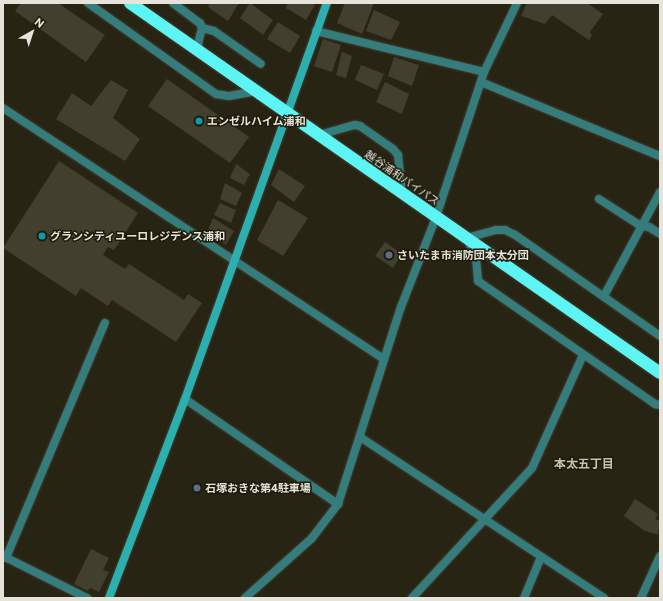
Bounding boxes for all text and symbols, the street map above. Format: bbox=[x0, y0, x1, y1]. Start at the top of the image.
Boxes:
north arrow bbox=[12, 12, 52, 52]
text: N bbox=[33, 15, 47, 30]
place label: エンゼルハイム浦和 bbox=[207, 114, 306, 128]
marker: エンゼルハイム浦和 bbox=[194, 116, 204, 126]
street label: 越谷浦和バイパス bbox=[362, 147, 442, 209]
place label: グランシティユーロレジデンス浦和 bbox=[50, 229, 226, 243]
marker: グランシティユーロレジデンス浦和 bbox=[37, 231, 47, 241]
place label: さいたま市消防団本太分団 bbox=[397, 248, 529, 262]
marker: さいたま市消防団本太分団 bbox=[384, 250, 394, 260]
district label: 本太五丁目 bbox=[554, 457, 614, 471]
place label: 石塚おきな第4駐車場 bbox=[205, 481, 311, 495]
marker: 石塚おきな第4駐車場 bbox=[192, 483, 202, 493]

